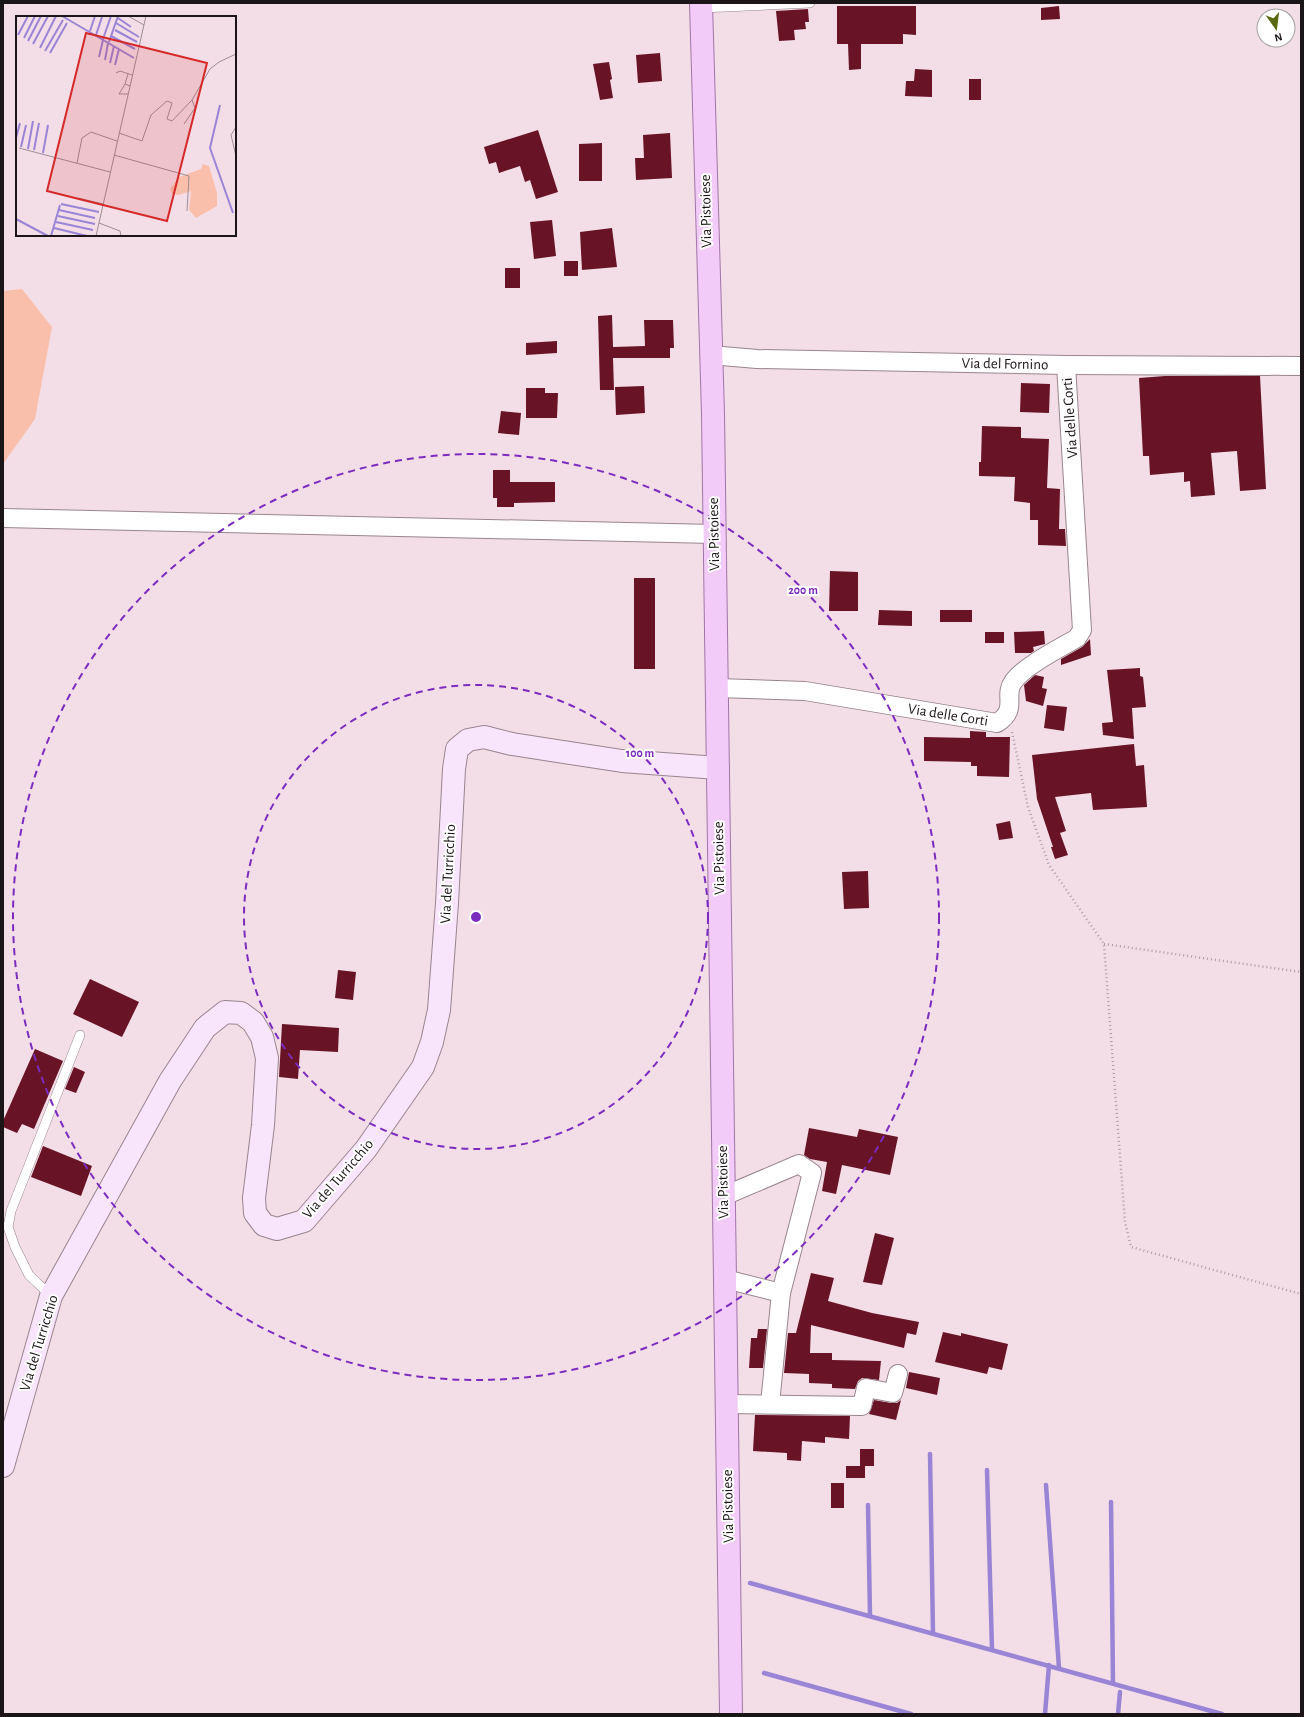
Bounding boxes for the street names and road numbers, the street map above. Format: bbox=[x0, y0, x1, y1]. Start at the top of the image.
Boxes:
street label: Via Pistoiese bbox=[698, 174, 714, 248]
street label: Via del Fornino bbox=[961, 356, 1049, 372]
street label: Via delle Corti bbox=[1060, 377, 1080, 459]
street label: Via Pistoiese bbox=[706, 497, 722, 571]
street label: Via delle Corti bbox=[907, 701, 989, 729]
street label: Via Pistoiese bbox=[711, 821, 727, 895]
street label: Via del Turricchio bbox=[438, 824, 458, 924]
street label: Via del Turricchio bbox=[300, 1136, 376, 1222]
street label: Via Pistoiese bbox=[715, 1145, 731, 1219]
street label: Via del Turricchio bbox=[17, 1293, 61, 1393]
street label: Via Pistoiese bbox=[720, 1469, 736, 1543]

